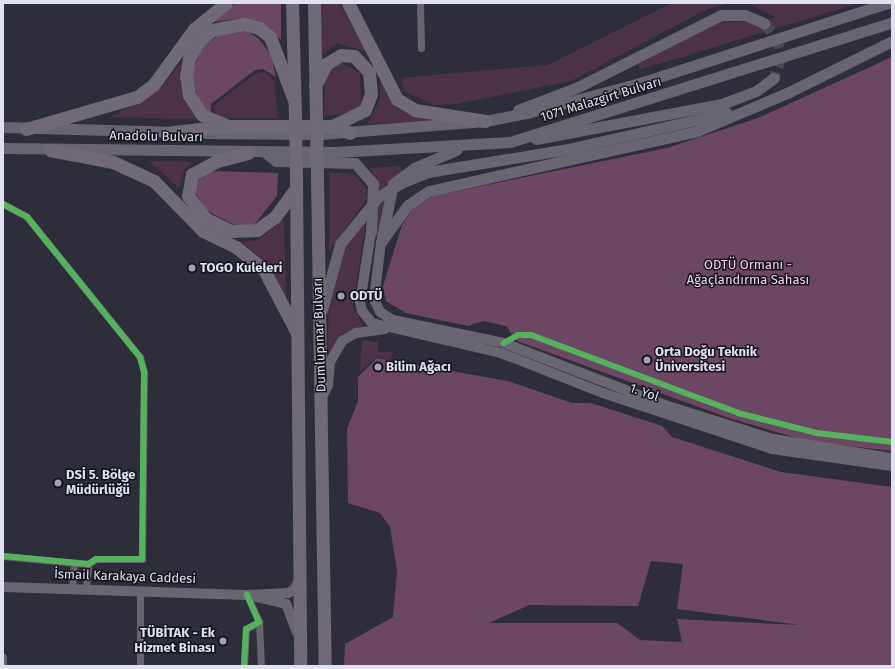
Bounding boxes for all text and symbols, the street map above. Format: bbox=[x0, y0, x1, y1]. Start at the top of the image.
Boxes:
street label: 1071 Malazgirt Bulvarı bbox=[539, 74, 663, 126]
street label: Anadolu Bulvarı bbox=[109, 128, 203, 146]
park label: ODTÜ Ormanı - Ağaçlandırma Sahası bbox=[687, 258, 809, 289]
place label: TOGO Kuleleri bbox=[200, 260, 282, 276]
marker: TOGO Kuleleri bbox=[187, 263, 197, 273]
street label: Dumlupınar Bulvarı bbox=[310, 278, 330, 392]
place label: ODTÜ bbox=[350, 288, 382, 304]
marker: ODTÜ bbox=[335, 290, 347, 302]
place label: Orta Doğu Teknik Üniversitesi bbox=[655, 345, 757, 376]
marker: Orta Doğu Teknik Üniversitesi bbox=[642, 355, 652, 365]
place label: Bilim Ağacı bbox=[386, 359, 451, 375]
marker: Bilim Ağacı bbox=[373, 362, 383, 372]
street label: 1. Yol bbox=[627, 381, 661, 405]
place label: DSİ 5. Bölge Müdürlüğü bbox=[66, 468, 135, 499]
marker: DSİ 5. Bölge Müdürlüğü bbox=[53, 478, 63, 488]
street label: İsmail Karakaya Caddesi bbox=[54, 567, 196, 587]
place label: TÜBİTAK - Ek Hizmet Binası bbox=[134, 626, 215, 657]
marker: TÜBİTAK - Ek Hizmet Binası bbox=[218, 636, 228, 646]

